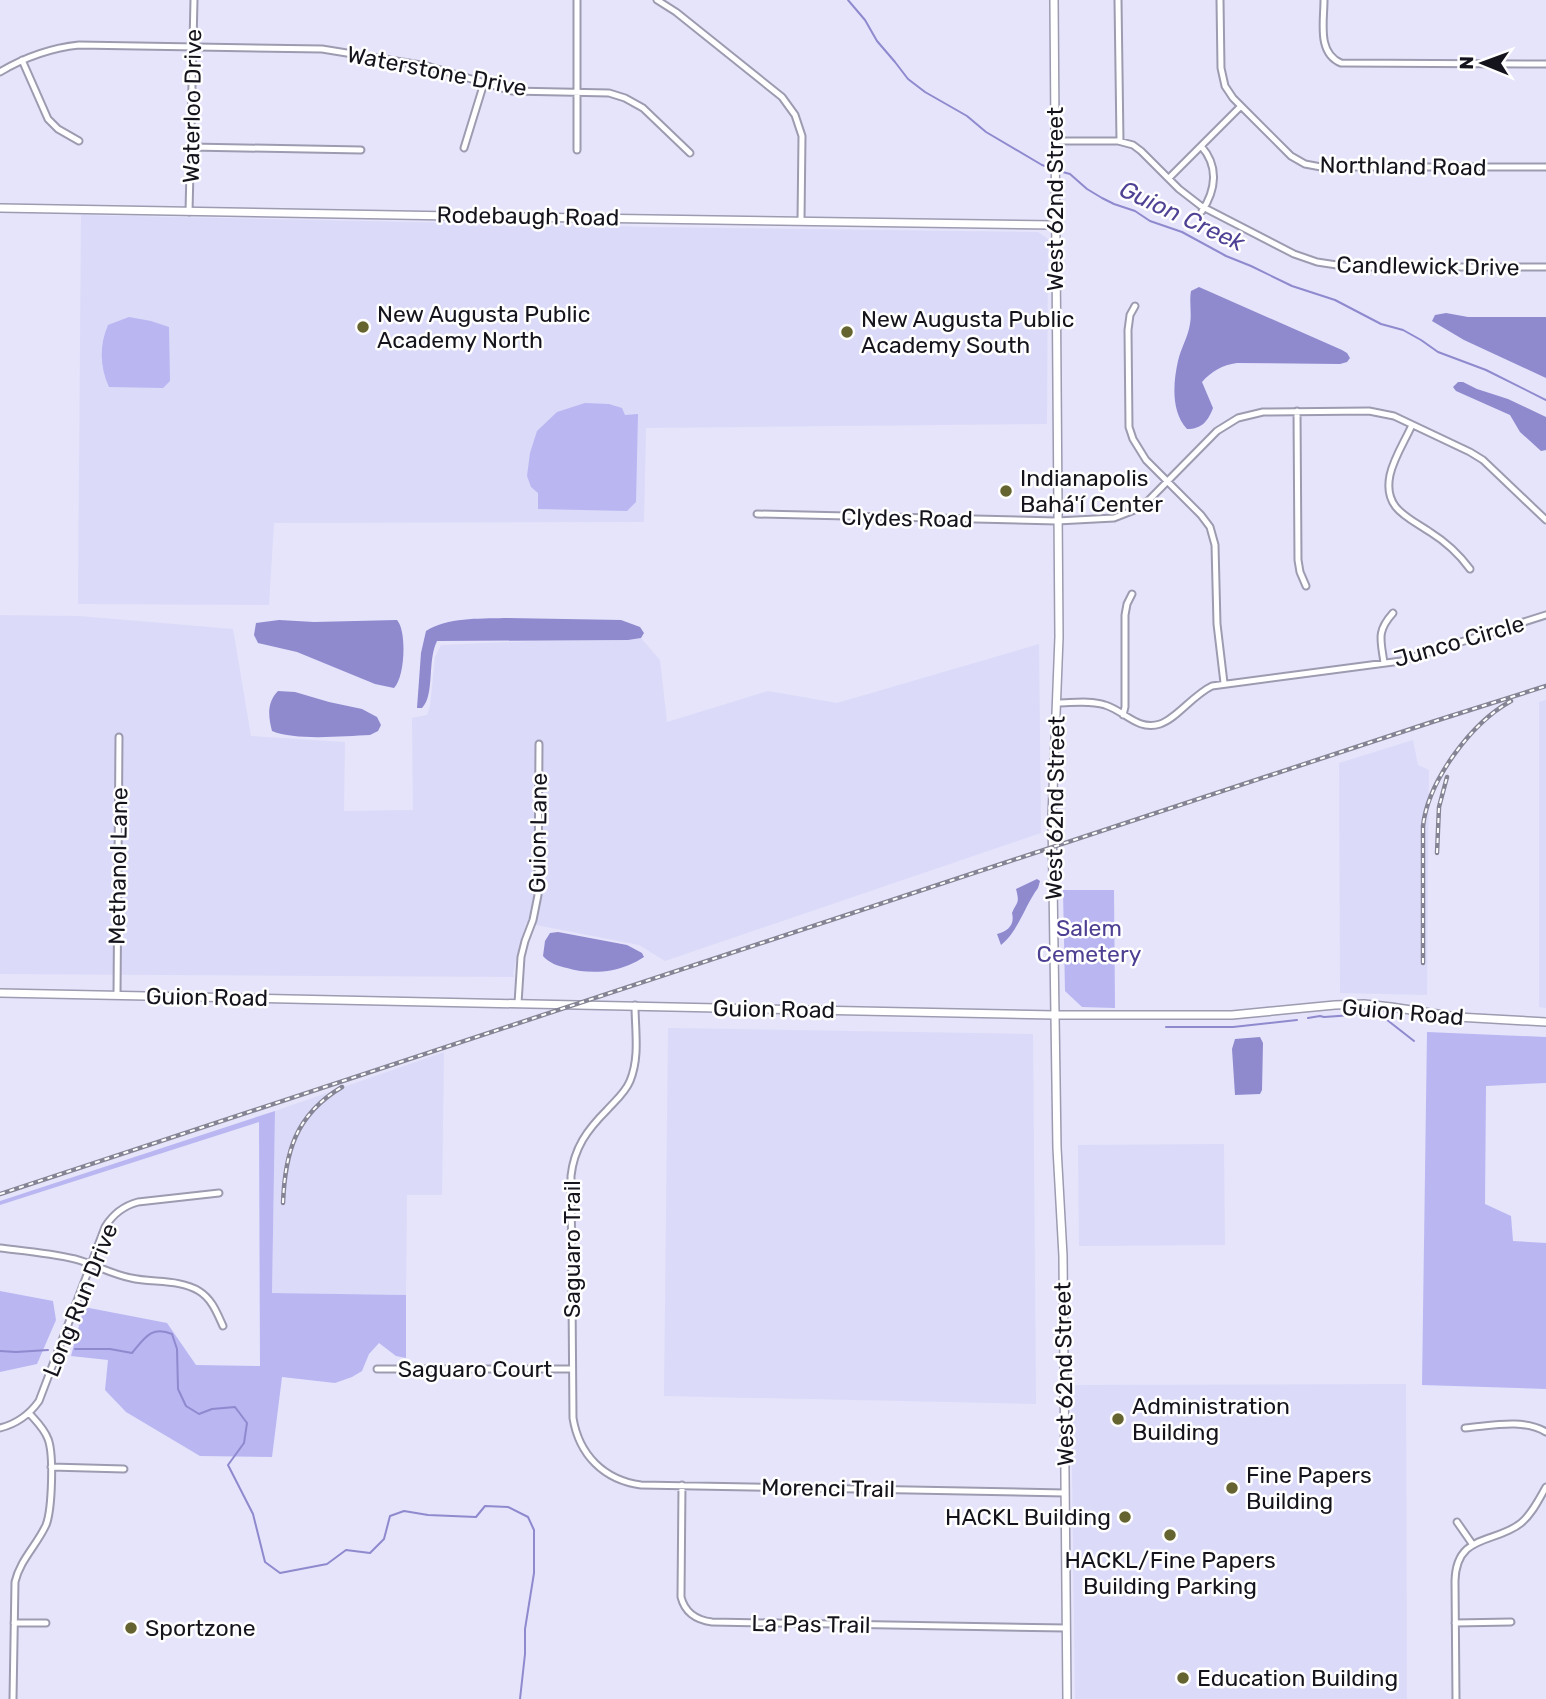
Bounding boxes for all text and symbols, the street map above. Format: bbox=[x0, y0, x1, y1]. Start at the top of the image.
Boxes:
north arrow bbox=[1448, 28, 1518, 98]
street label: Waterloo Drive bbox=[177, 29, 207, 183]
street label: Waterstone Drive bbox=[345, 40, 529, 102]
text: N bbox=[1455, 56, 1478, 70]
street label: West 62nd Street bbox=[1041, 107, 1069, 291]
street label: Northland Road bbox=[1319, 151, 1487, 181]
water label: Guion Creek bbox=[1115, 175, 1250, 257]
street label: Rodebaugh Road bbox=[436, 200, 620, 232]
street label: Candlewick Drive bbox=[1336, 250, 1520, 282]
place label: New Augusta Public Academy North bbox=[377, 300, 590, 354]
place label: New Augusta Public Academy South bbox=[861, 305, 1074, 359]
marker: New Augusta Public Academy North bbox=[355, 319, 371, 335]
marker: New Augusta Public Academy South bbox=[839, 324, 855, 340]
place label: Indianapolis Bahá'í Center bbox=[1020, 464, 1163, 518]
marker: Indianapolis Bahá'í Center bbox=[998, 483, 1014, 499]
street label: Clydes Road bbox=[841, 503, 973, 533]
street label: Junco Circle bbox=[1391, 609, 1527, 673]
street label: West 62nd Street bbox=[1039, 716, 1071, 900]
street label: Guion Lane bbox=[523, 773, 553, 893]
street label: Methanol Lane bbox=[103, 787, 133, 945]
park label: Salem Cemetery bbox=[1037, 914, 1142, 968]
street label: Guion Road bbox=[146, 982, 268, 1012]
street label: Guion Road bbox=[1341, 993, 1465, 1031]
street label: Guion Road bbox=[713, 994, 835, 1024]
street label: Saguaro Trail bbox=[558, 1180, 586, 1318]
street label: Long Run Drive bbox=[36, 1219, 124, 1381]
street label: West 62nd Street bbox=[1048, 1282, 1080, 1466]
street label: Saguaro Court bbox=[398, 1355, 552, 1383]
place label: Administration Building bbox=[1132, 1392, 1290, 1446]
marker: Administration Building bbox=[1110, 1411, 1126, 1427]
place label: Fine Papers Building bbox=[1246, 1461, 1372, 1515]
street label: Morenci Trail bbox=[761, 1473, 895, 1503]
marker: Fine Papers Building bbox=[1224, 1480, 1240, 1496]
place label: HACKL Building bbox=[945, 1503, 1111, 1531]
marker: HACKL Building bbox=[1117, 1509, 1133, 1525]
marker: HACKL/Fine Papers Building Parking bbox=[1162, 1527, 1178, 1543]
place label: HACKL/Fine Papers Building Parking bbox=[1064, 1546, 1276, 1600]
street label: La Pas Trail bbox=[751, 1609, 871, 1639]
place label: Sportzone bbox=[145, 1614, 256, 1642]
marker: Sportzone bbox=[123, 1620, 139, 1636]
place label: Education Building bbox=[1197, 1664, 1398, 1692]
marker: Education Building bbox=[1175, 1670, 1191, 1686]

